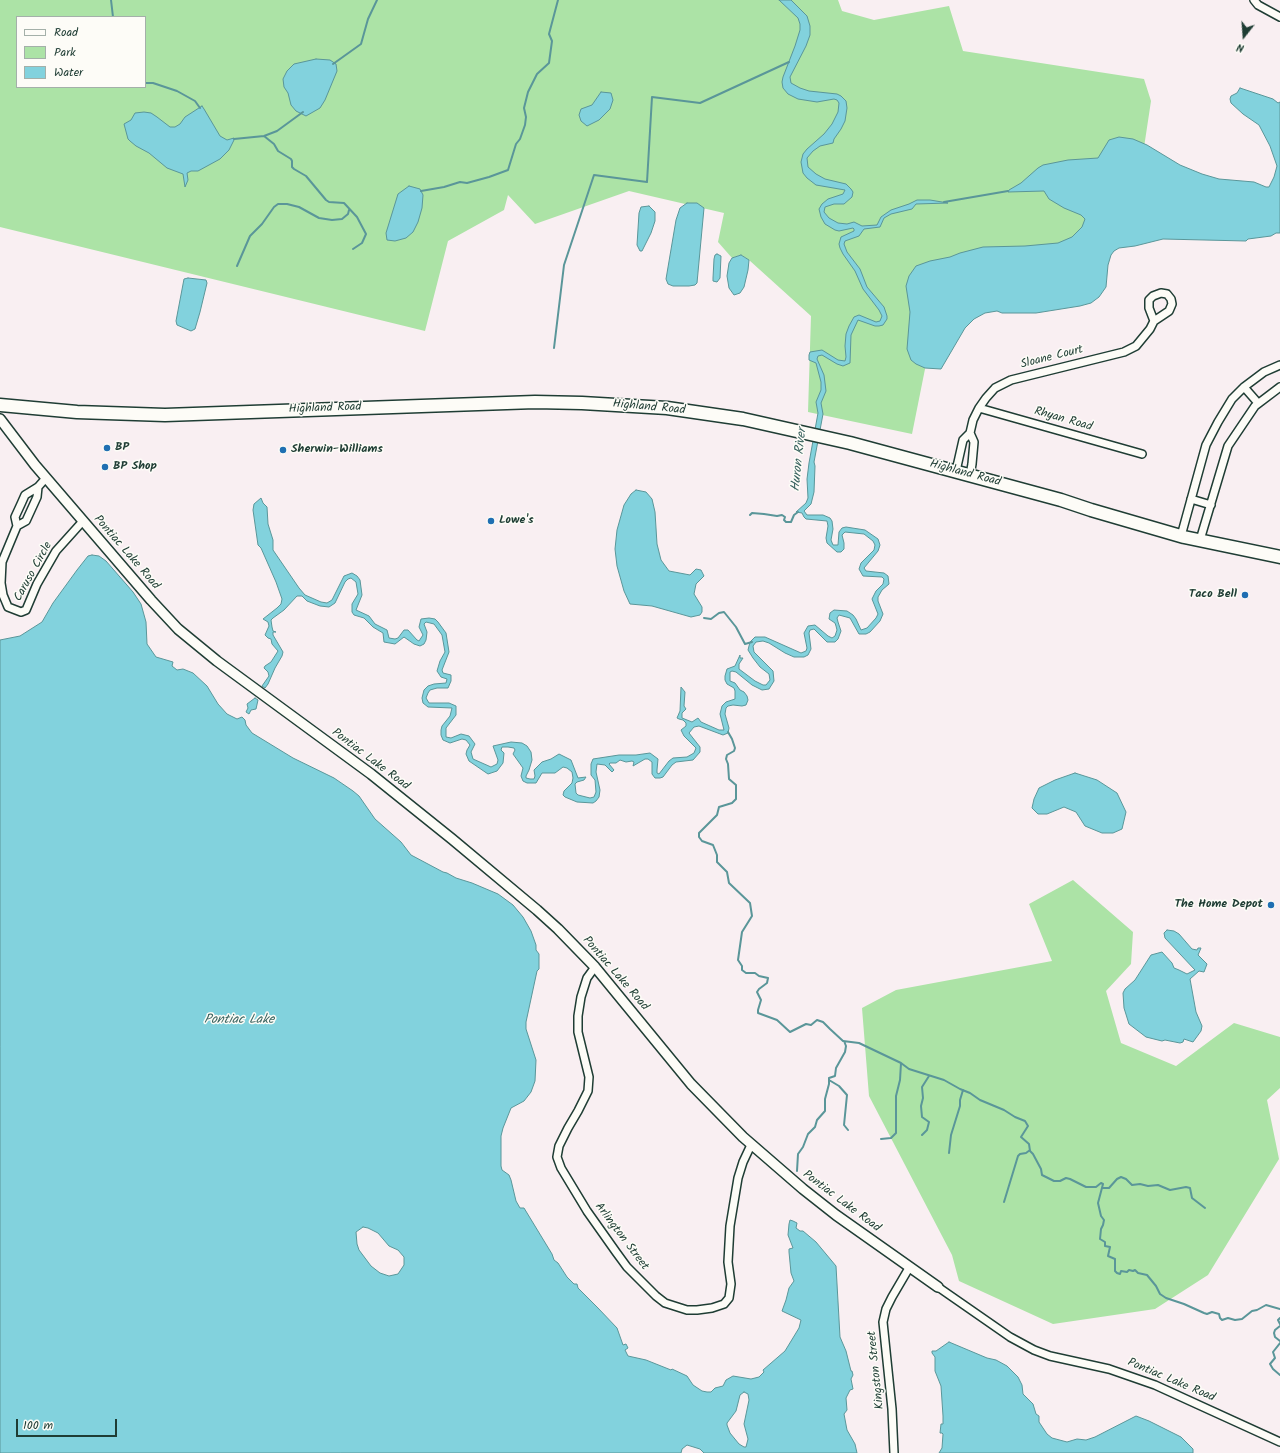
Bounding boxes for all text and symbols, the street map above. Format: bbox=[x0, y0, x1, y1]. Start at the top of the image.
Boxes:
legend bbox=[16, 16, 146, 88]
north arrow bbox=[1224, 16, 1264, 56]
text: Road bbox=[54, 23, 78, 42]
text: N bbox=[1235, 38, 1246, 57]
text: Park bbox=[54, 43, 76, 62]
text: Water bbox=[54, 63, 83, 82]
street label: Sloane Court bbox=[1019, 343, 1085, 373]
street label: Highland Road bbox=[612, 398, 686, 418]
street label: Highland Road bbox=[288, 401, 362, 417]
street label: Rhyan Road bbox=[1032, 405, 1094, 435]
water label: Huron River bbox=[789, 428, 811, 492]
place label: BP bbox=[115, 441, 129, 455]
marker: BP bbox=[102, 443, 112, 453]
place label: Sherwin-Williams bbox=[291, 443, 383, 457]
marker: Sherwin-Williams bbox=[278, 445, 288, 455]
street label: Highland Road bbox=[928, 458, 1002, 490]
place label: BP Shop bbox=[113, 460, 157, 474]
marker: BP Shop bbox=[100, 462, 110, 472]
street label: Pontiac Lake Road bbox=[90, 513, 162, 593]
place label: Lowe's bbox=[499, 514, 534, 528]
marker: Lowe's bbox=[486, 516, 496, 526]
street label: Caruso Circle bbox=[12, 540, 56, 604]
place label: Taco Bell bbox=[1189, 588, 1237, 602]
marker: Taco Bell bbox=[1240, 590, 1250, 600]
street label: Pontiac Lake Road bbox=[328, 726, 412, 794]
place label: The Home Depot bbox=[1174, 898, 1263, 912]
marker: The Home Depot bbox=[1266, 900, 1276, 910]
street label: Pontiac Lake Road bbox=[579, 934, 651, 1014]
water label: Pontiac Lake bbox=[204, 1013, 274, 1029]
street label: Pontiac Lake Road bbox=[799, 1168, 883, 1236]
street label: Arlington Street bbox=[591, 1200, 651, 1274]
street label: Kingston Street bbox=[866, 1330, 888, 1410]
street label: Pontiac Lake Road bbox=[1125, 1356, 1217, 1406]
scale bar bbox=[18, 1411, 119, 1437]
text: 100 m bbox=[23, 1416, 53, 1435]

